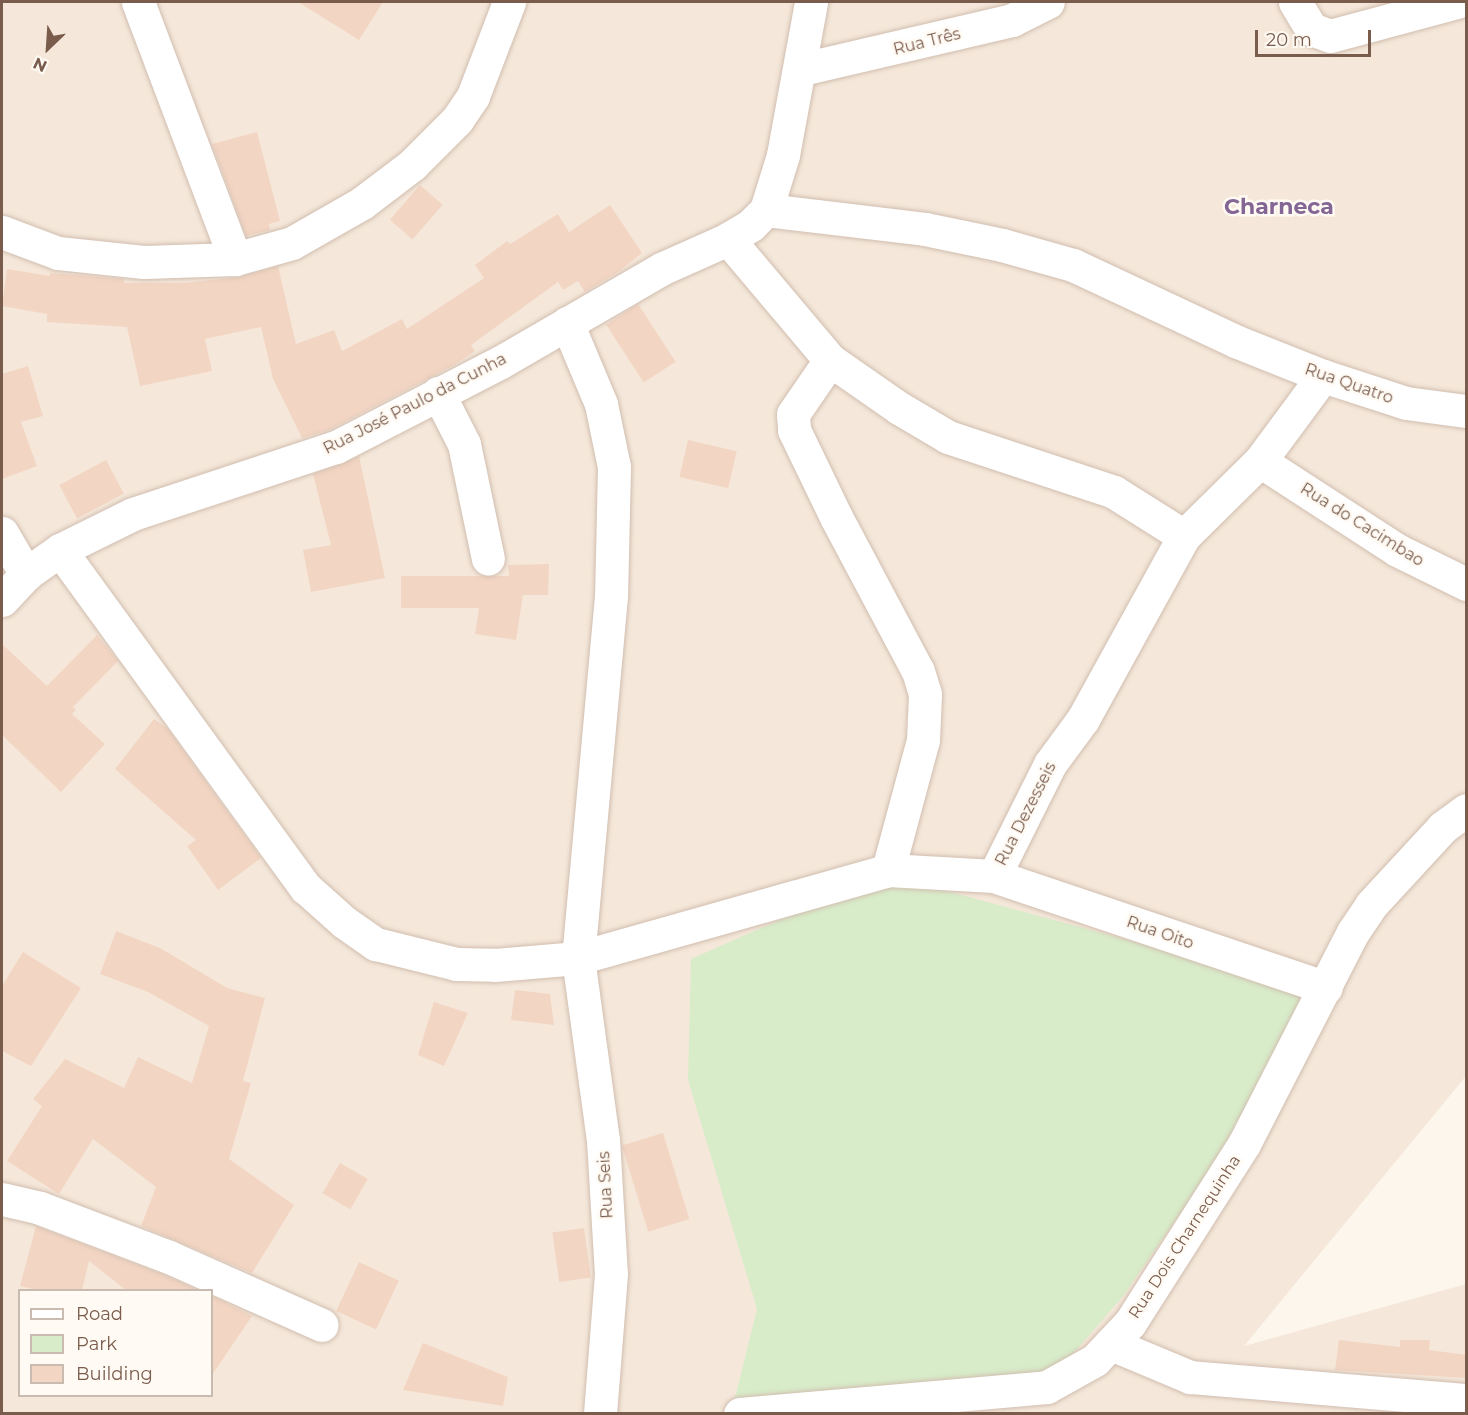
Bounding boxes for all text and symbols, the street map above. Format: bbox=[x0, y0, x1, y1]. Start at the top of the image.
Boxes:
north arrow bbox=[18, 18, 78, 78]
scale bar bbox=[1258, 18, 1374, 56]
street label: Rua Três bbox=[891, 24, 963, 60]
text: 20 m bbox=[1266, 29, 1312, 51]
text: N bbox=[30, 53, 50, 76]
district label: Charneca bbox=[1224, 194, 1334, 220]
street label: Rua José Paulo da Cunha bbox=[320, 349, 510, 459]
street label: Rua Quatro bbox=[1302, 360, 1396, 408]
street label: Rua do Cacimbao bbox=[1297, 479, 1427, 571]
street label: Rua Dezesseis bbox=[992, 759, 1060, 869]
street label: Rua Oito bbox=[1124, 913, 1196, 953]
street label: Rua Seis bbox=[595, 1151, 617, 1219]
street label: Rua Dois Charnequinha bbox=[1125, 1152, 1245, 1322]
legend bbox=[18, 1289, 213, 1397]
text: Road bbox=[76, 1303, 123, 1325]
text: Park bbox=[76, 1333, 117, 1355]
text: Building bbox=[76, 1363, 153, 1385]

